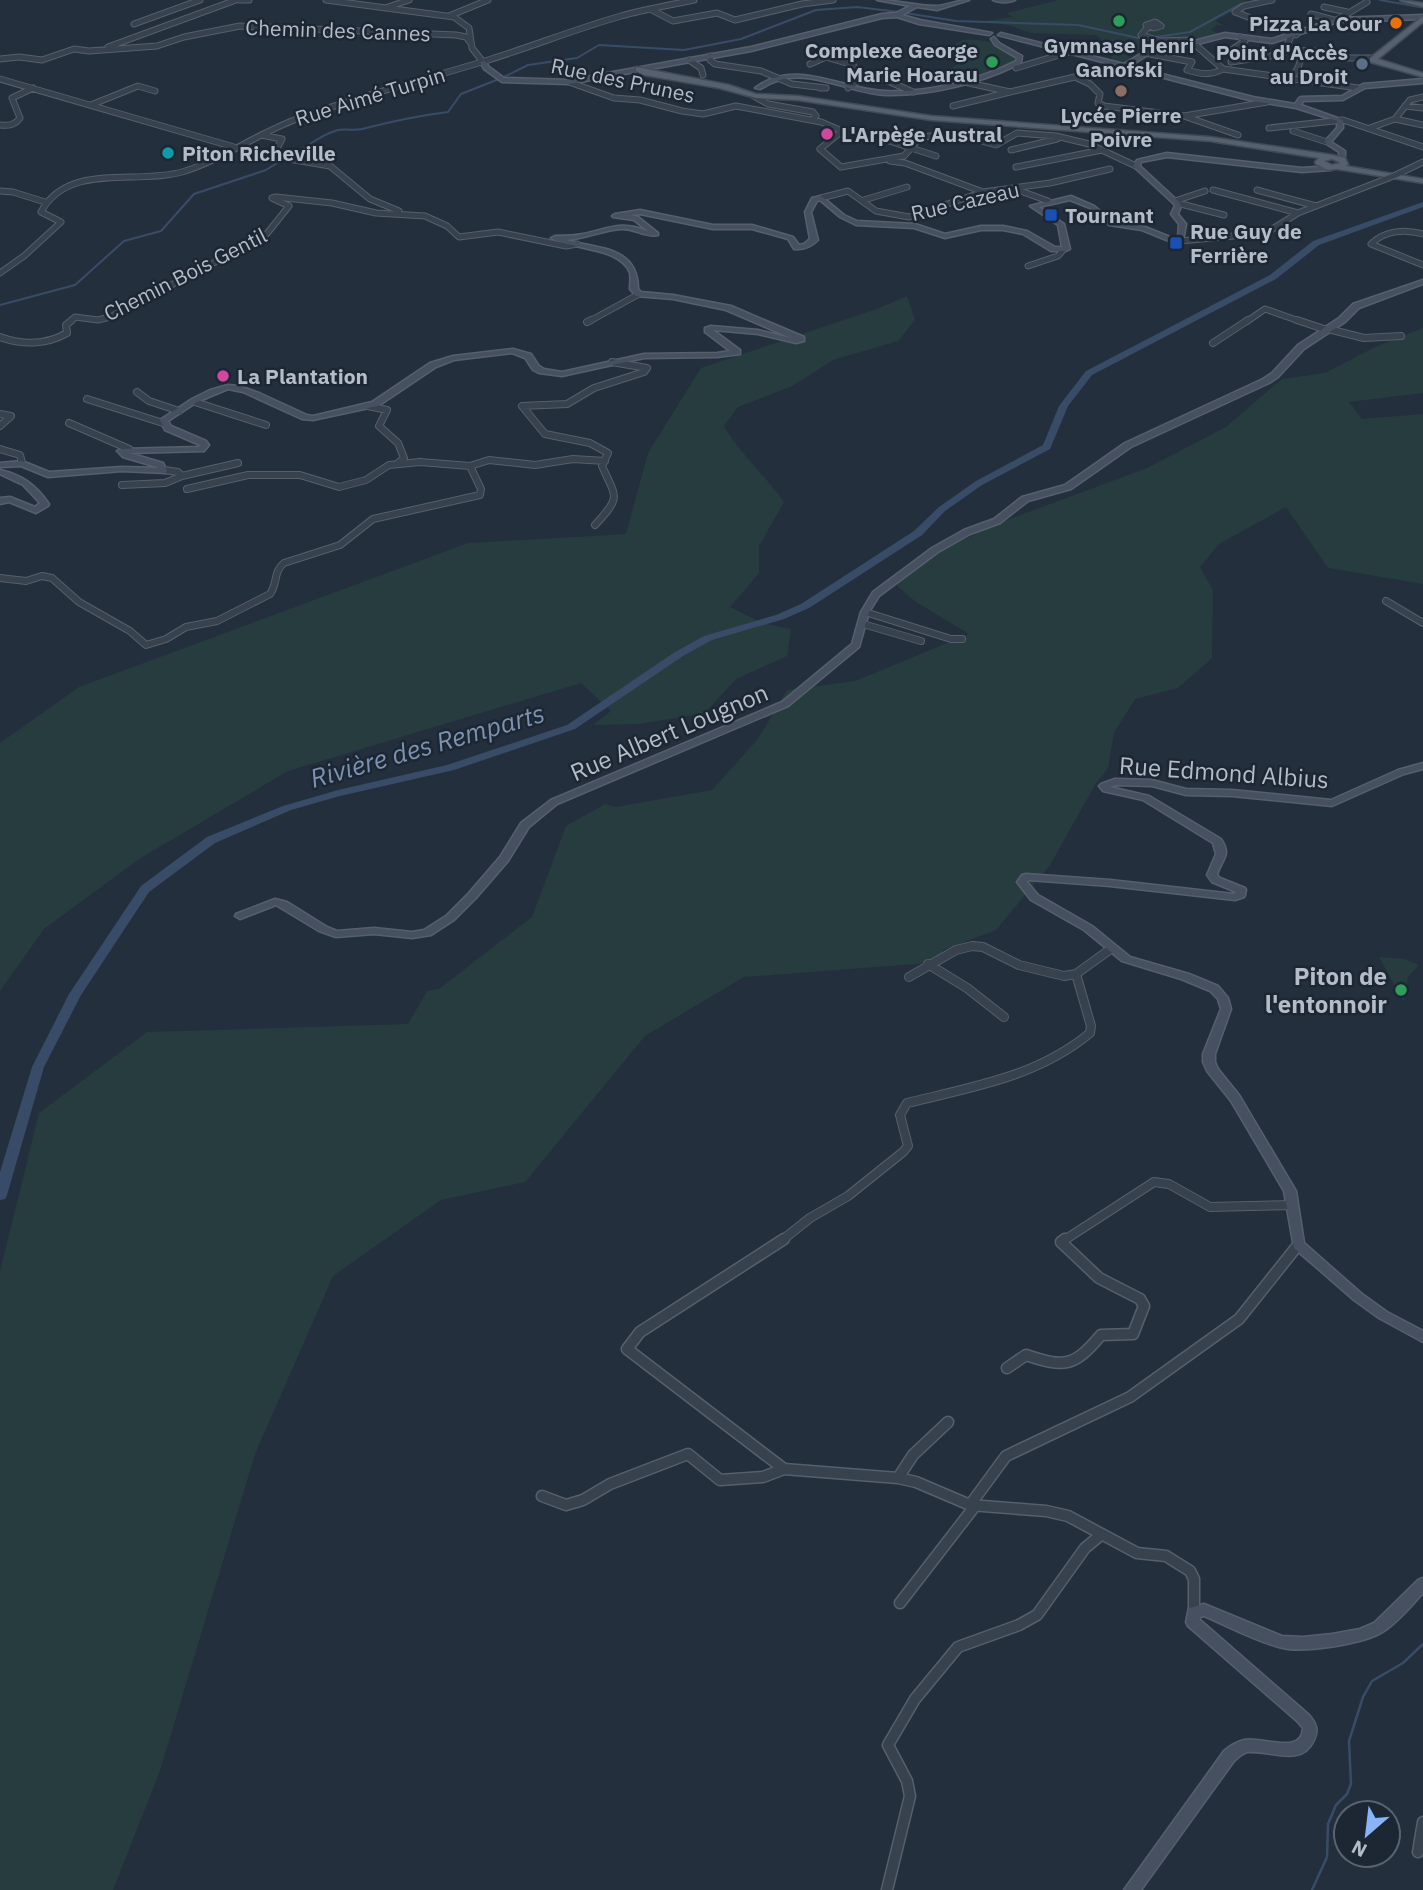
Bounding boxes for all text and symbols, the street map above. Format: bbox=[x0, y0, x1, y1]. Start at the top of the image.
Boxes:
place label: Pizza La Cour bbox=[1249, 9, 1383, 37]
street label: Chemin des Cannes bbox=[245, 13, 431, 47]
marker: Gymnase Henri Ganofski bbox=[1111, 13, 1127, 29]
marker: Pizza La Cour bbox=[1388, 15, 1404, 31]
place label: Gymnase Henri Ganofski bbox=[1044, 31, 1194, 83]
place label: Complexe George Marie Hoarau bbox=[805, 36, 978, 88]
place label: Point d'Accès au Droit bbox=[1216, 38, 1348, 90]
street label: Rue des Prunes bbox=[548, 51, 698, 109]
marker: Complexe George Marie Hoarau bbox=[984, 54, 1000, 70]
marker: Point d'Accès au Droit bbox=[1354, 56, 1370, 72]
street label: Rue Aimé Turpin bbox=[292, 60, 448, 132]
marker: Lycée Pierre Poivre bbox=[1113, 83, 1129, 99]
place label: Lycée Pierre Poivre bbox=[1060, 101, 1182, 153]
place label: L'Arpège Austral bbox=[841, 120, 1002, 148]
marker: L'Arpège Austral bbox=[819, 126, 835, 142]
place label: Piton Richeville bbox=[182, 139, 336, 167]
marker: Piton Richeville bbox=[160, 145, 176, 161]
street label: Rue Cazeau bbox=[908, 175, 1022, 227]
place label: Tournant bbox=[1065, 201, 1154, 229]
marker: Tournant bbox=[1043, 207, 1059, 223]
place label: Rue Guy de Ferrière bbox=[1190, 217, 1302, 269]
street label: Chemin Bois Gentil bbox=[99, 221, 271, 327]
marker: Rue Guy de Ferrière bbox=[1168, 235, 1184, 251]
place label: La Plantation bbox=[237, 362, 368, 390]
marker: La Plantation bbox=[215, 368, 231, 384]
street label: Rue Albert Lougnon bbox=[565, 676, 773, 788]
water label: Rivière des Remparts bbox=[306, 695, 548, 795]
street label: Rue Edmond Albius bbox=[1118, 749, 1330, 795]
place label: Piton de l'entonnoir bbox=[1265, 960, 1387, 1020]
marker: Piton de l'entonnoir bbox=[1393, 982, 1409, 998]
north arrow bbox=[1332, 1799, 1402, 1869]
text: N bbox=[1347, 1835, 1371, 1863]

